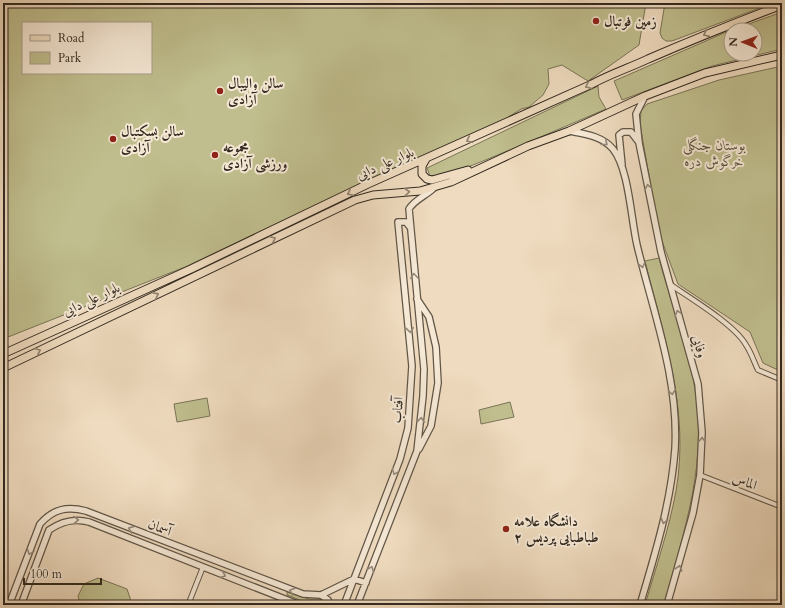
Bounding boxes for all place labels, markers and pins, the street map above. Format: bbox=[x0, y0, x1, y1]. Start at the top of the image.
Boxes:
place label: زمین فوتبال bbox=[604, 12, 657, 31]
marker: زمین فوتبال bbox=[591, 16, 601, 26]
place label: سالن والیبال آزادی bbox=[228, 74, 284, 109]
marker: سالن والیبال آزادی bbox=[215, 86, 225, 96]
place label: سالن بسکتبال آزادی bbox=[121, 122, 184, 157]
marker: سالن بسکتبال آزادی bbox=[108, 134, 118, 144]
place label: مجموعه ورزشی آزادی bbox=[223, 138, 287, 173]
marker: مجموعه ورزشی آزادی bbox=[210, 150, 220, 160]
place label: دانشگاه علامه طباطبایی پردیس ۲ bbox=[514, 512, 599, 547]
marker: دانشگاه علامه طباطبایی پردیس ۲ bbox=[501, 524, 511, 534]

